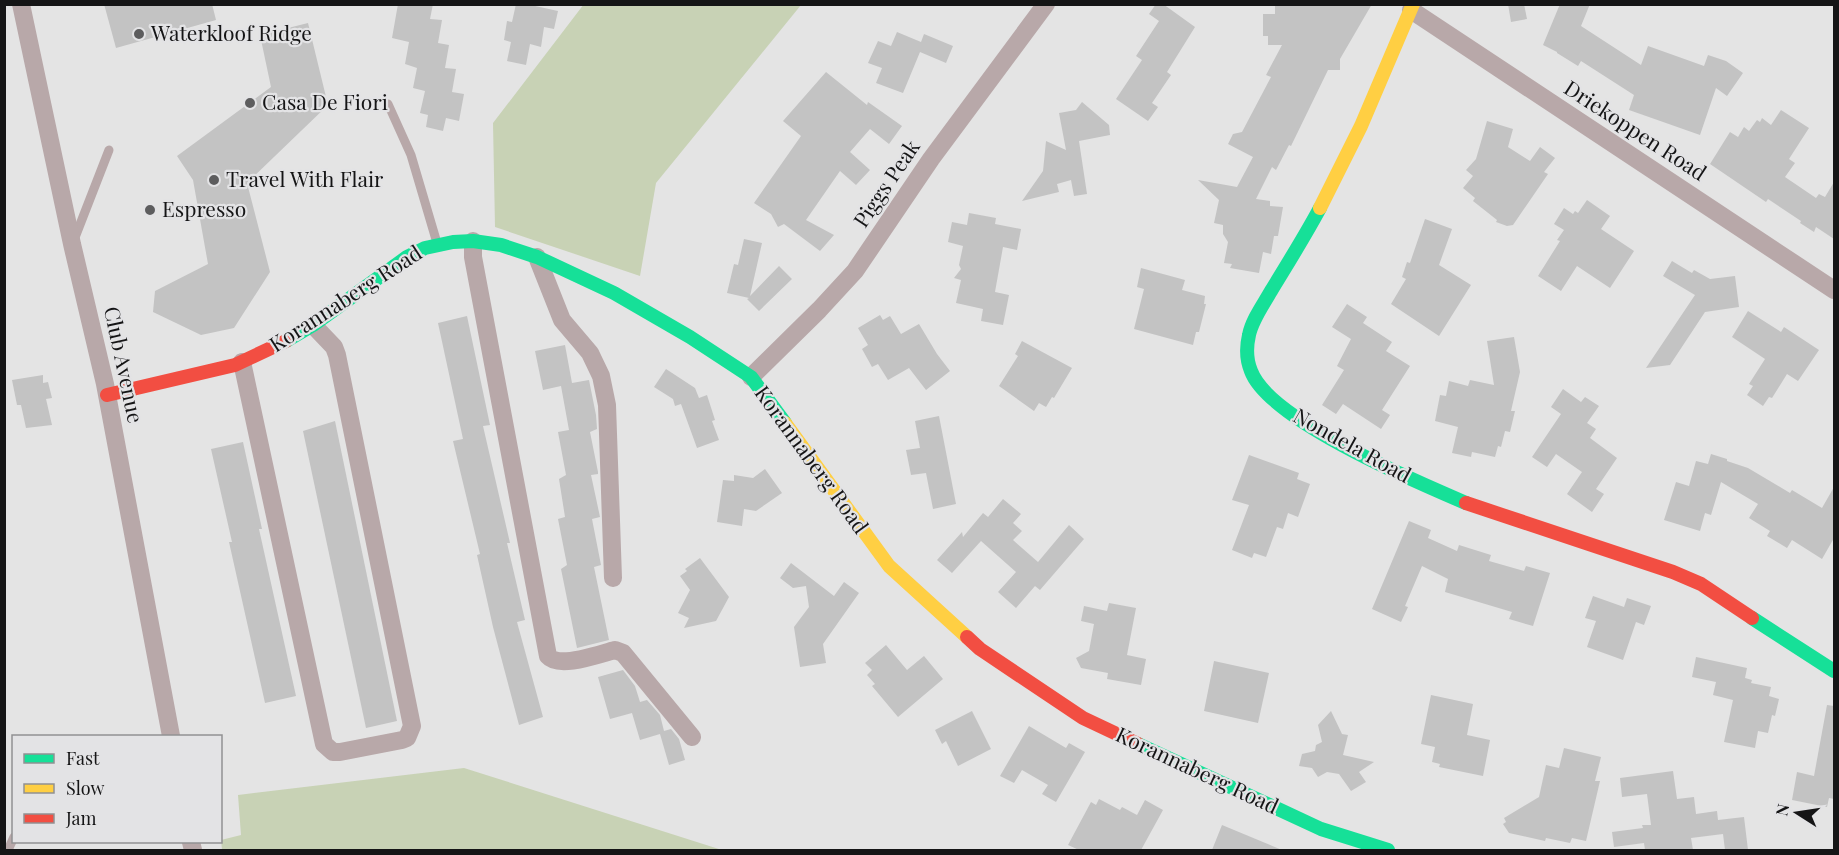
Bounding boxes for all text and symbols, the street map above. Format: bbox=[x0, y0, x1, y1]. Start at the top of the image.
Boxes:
place label: Waterkloof Ridge bbox=[150, 18, 312, 46]
marker: Waterkloof Ridge bbox=[132, 27, 146, 41]
street label: Driekoppen Road bbox=[1560, 73, 1713, 186]
place label: Casa De Fiori bbox=[262, 87, 388, 115]
marker: Casa De Fiori bbox=[243, 96, 257, 110]
street label: Piggs Peak bbox=[846, 133, 925, 232]
place label: Travel With Flair bbox=[226, 164, 384, 192]
marker: Travel With Flair bbox=[207, 173, 221, 187]
place label: Espresso bbox=[162, 194, 246, 222]
marker: Espresso bbox=[143, 203, 157, 217]
street label: Korannaberg Road bbox=[263, 238, 427, 357]
street label: Club Avenue bbox=[99, 304, 151, 425]
street label: Korannaberg Road bbox=[749, 379, 876, 538]
street label: Nondela Road bbox=[1289, 400, 1417, 488]
street label: Korannaberg Road bbox=[1112, 719, 1284, 819]
legend bbox=[12, 735, 222, 843]
text: Fast bbox=[66, 746, 100, 770]
text: Slow bbox=[66, 776, 104, 800]
north arrow bbox=[1767, 783, 1827, 843]
text: N bbox=[1770, 802, 1793, 818]
text: Jam bbox=[65, 806, 96, 830]

